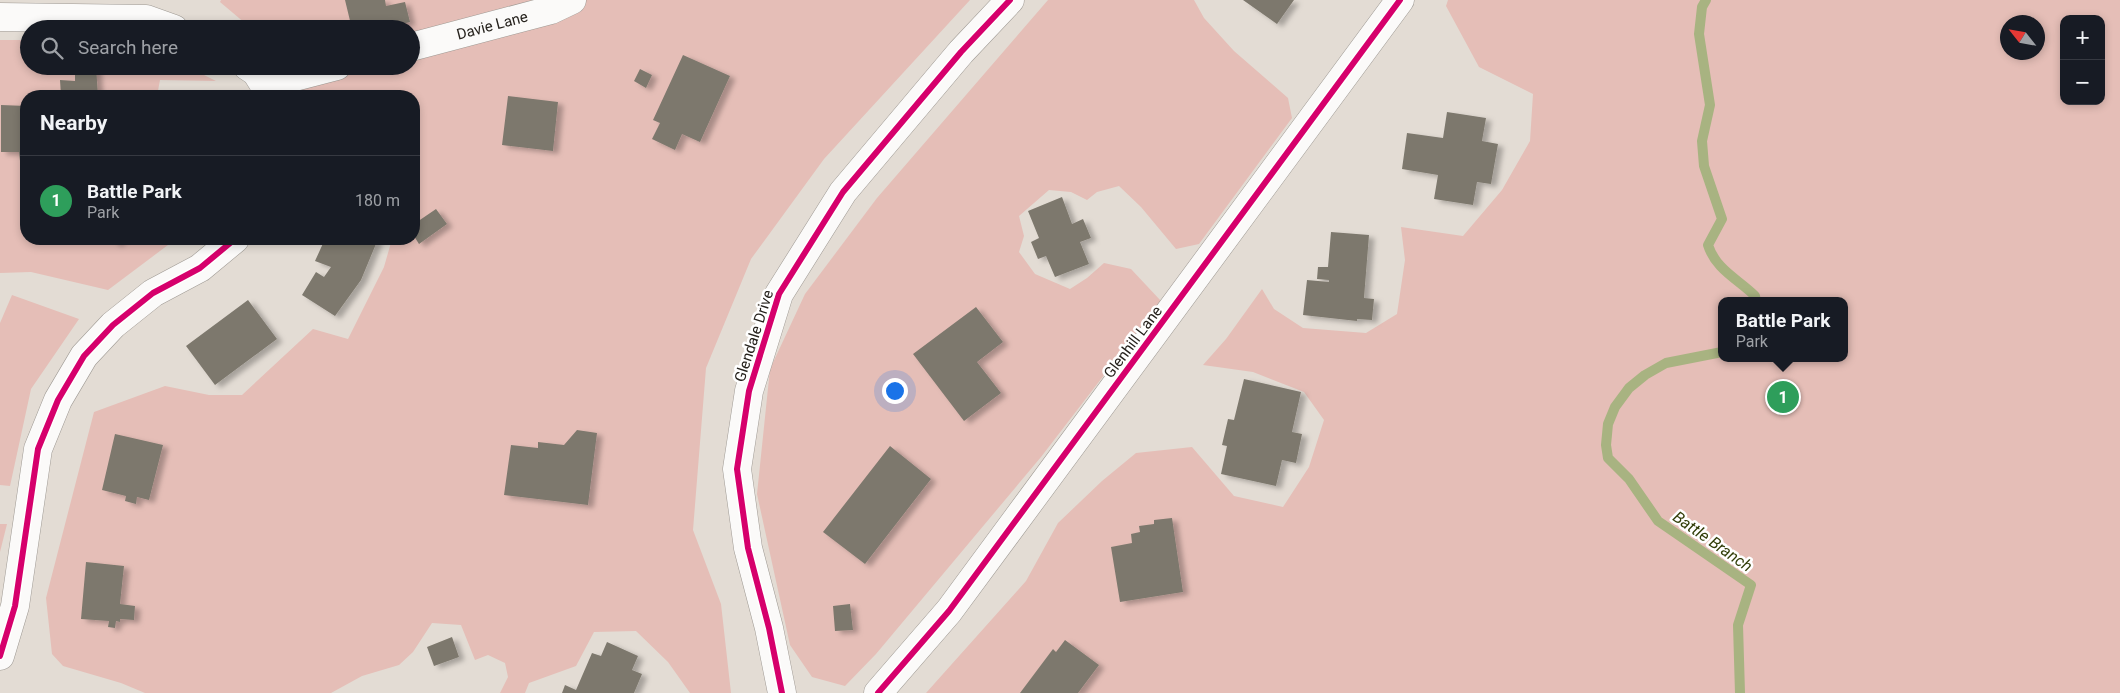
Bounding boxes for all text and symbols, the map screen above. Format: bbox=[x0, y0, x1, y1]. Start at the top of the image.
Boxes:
street label: Davie Lane bbox=[455, 7, 530, 44]
north arrow bbox=[2000, 15, 2045, 60]
map controls bbox=[2060, 15, 2105, 105]
button: + bbox=[2060, 15, 2105, 60]
search box bbox=[20, 20, 420, 75]
icon: search bbox=[38, 34, 66, 62]
text: Search here bbox=[78, 36, 178, 59]
button: − bbox=[2060, 60, 2105, 105]
text: Nearby bbox=[40, 111, 107, 135]
text: Battle Park bbox=[87, 180, 182, 203]
text: 1 bbox=[51, 191, 61, 210]
text: 180 m bbox=[355, 191, 400, 210]
text: Park bbox=[87, 203, 119, 222]
street label: Glendale Drive bbox=[731, 288, 777, 384]
popup bbox=[1718, 297, 1848, 362]
street label: Glenhill Lane bbox=[1100, 302, 1166, 382]
text: Battle Park bbox=[1736, 309, 1830, 332]
text: Park bbox=[1736, 332, 1768, 351]
your location bbox=[882, 378, 908, 404]
pin: 1 bbox=[1767, 378, 1799, 416]
water label: Battle Branch bbox=[1669, 507, 1756, 576]

